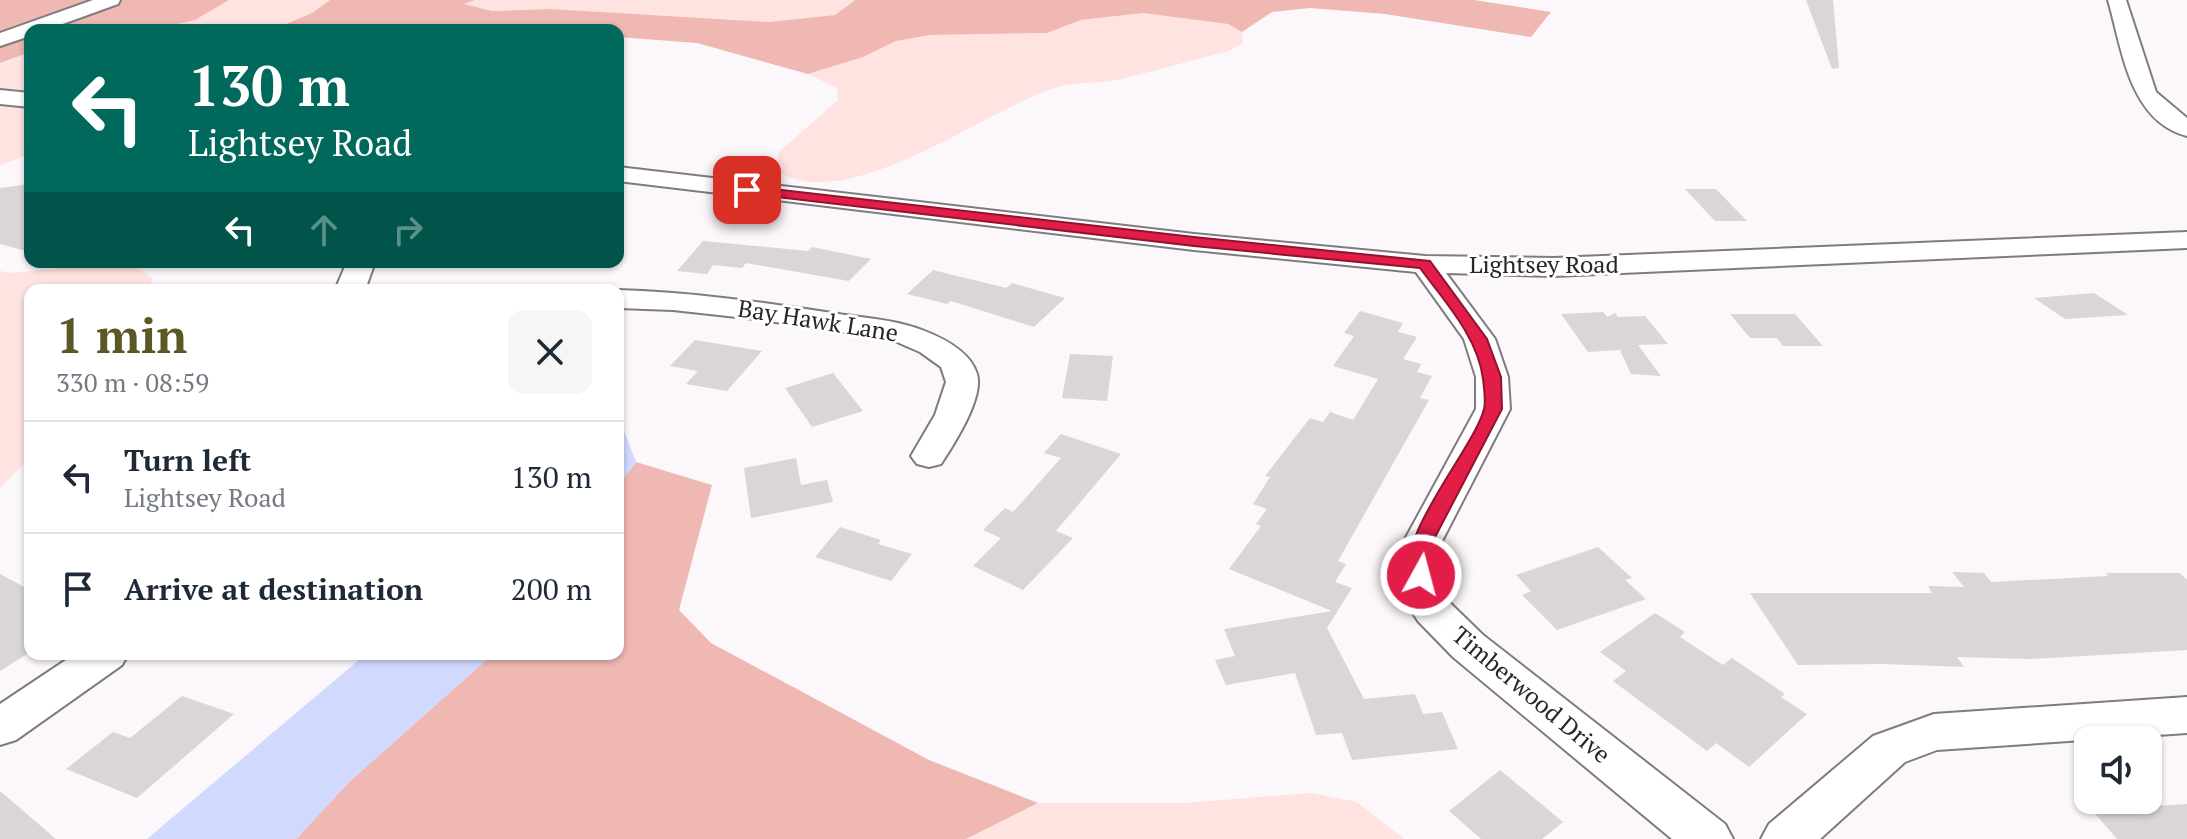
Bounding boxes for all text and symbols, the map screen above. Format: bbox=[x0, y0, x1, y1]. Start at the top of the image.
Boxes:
text: 130 m bbox=[188, 48, 350, 122]
icon: left bbox=[56, 56, 160, 160]
text: Lightsey Road bbox=[188, 119, 412, 166]
pin bbox=[713, 156, 781, 224]
icon: arrive bbox=[725, 168, 769, 212]
icon: left bbox=[218, 208, 262, 252]
icon: ahead bbox=[302, 208, 346, 252]
icon: right bbox=[386, 208, 430, 252]
street label: Lightsey Road bbox=[1469, 248, 1619, 280]
street label: Bay Hawk Lane bbox=[736, 292, 901, 348]
text: 1 min bbox=[56, 303, 187, 367]
button: close bbox=[508, 310, 592, 394]
text: 330 m · 08:59 bbox=[56, 365, 209, 399]
text: Turn left bbox=[124, 440, 251, 480]
icon: left bbox=[56, 455, 100, 499]
text: 130 m bbox=[511, 457, 592, 497]
text: Lightsey Road bbox=[124, 480, 286, 514]
position arrow bbox=[1379, 533, 1463, 617]
icon: arrive bbox=[56, 567, 100, 611]
text: Arrive at destination bbox=[124, 569, 423, 609]
text: 200 m bbox=[511, 569, 592, 609]
street label: Timberwood Drive bbox=[1446, 618, 1618, 770]
map controls bbox=[2074, 726, 2162, 814]
button: sound bbox=[2074, 726, 2162, 814]

